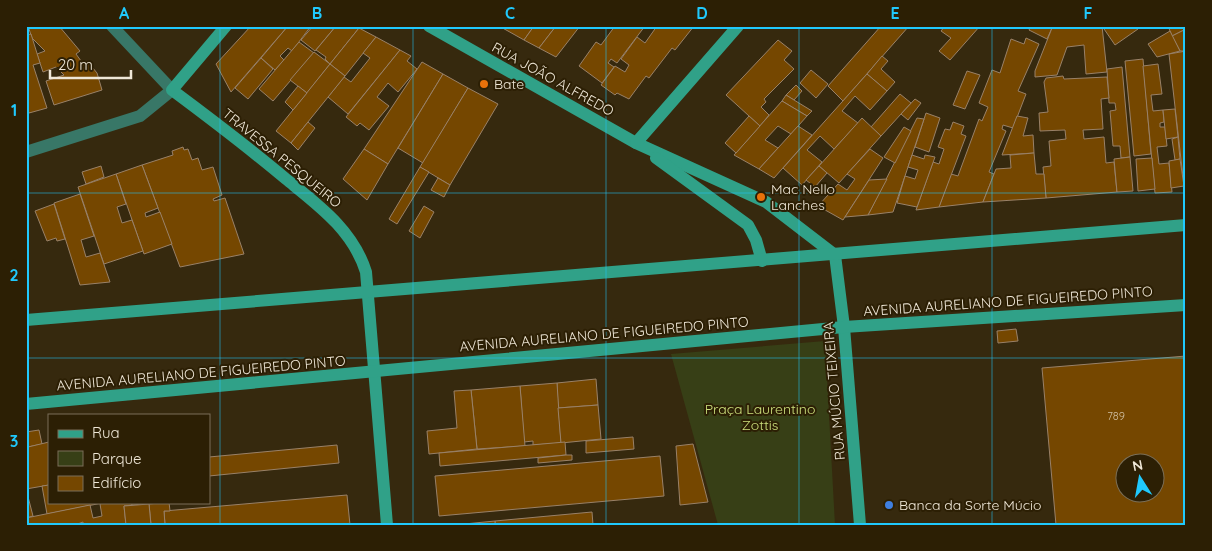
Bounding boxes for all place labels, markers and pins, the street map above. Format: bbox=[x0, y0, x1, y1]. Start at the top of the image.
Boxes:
place label: Bate bbox=[494, 75, 524, 93]
marker: Bate bbox=[478, 78, 490, 90]
place label: Mac Nello Lanches bbox=[771, 180, 835, 214]
marker: Mac Nello Lanches bbox=[755, 191, 767, 203]
place label: Banca da Sorte Múcio bbox=[899, 496, 1041, 514]
marker: Banca da Sorte Múcio bbox=[883, 499, 895, 511]

